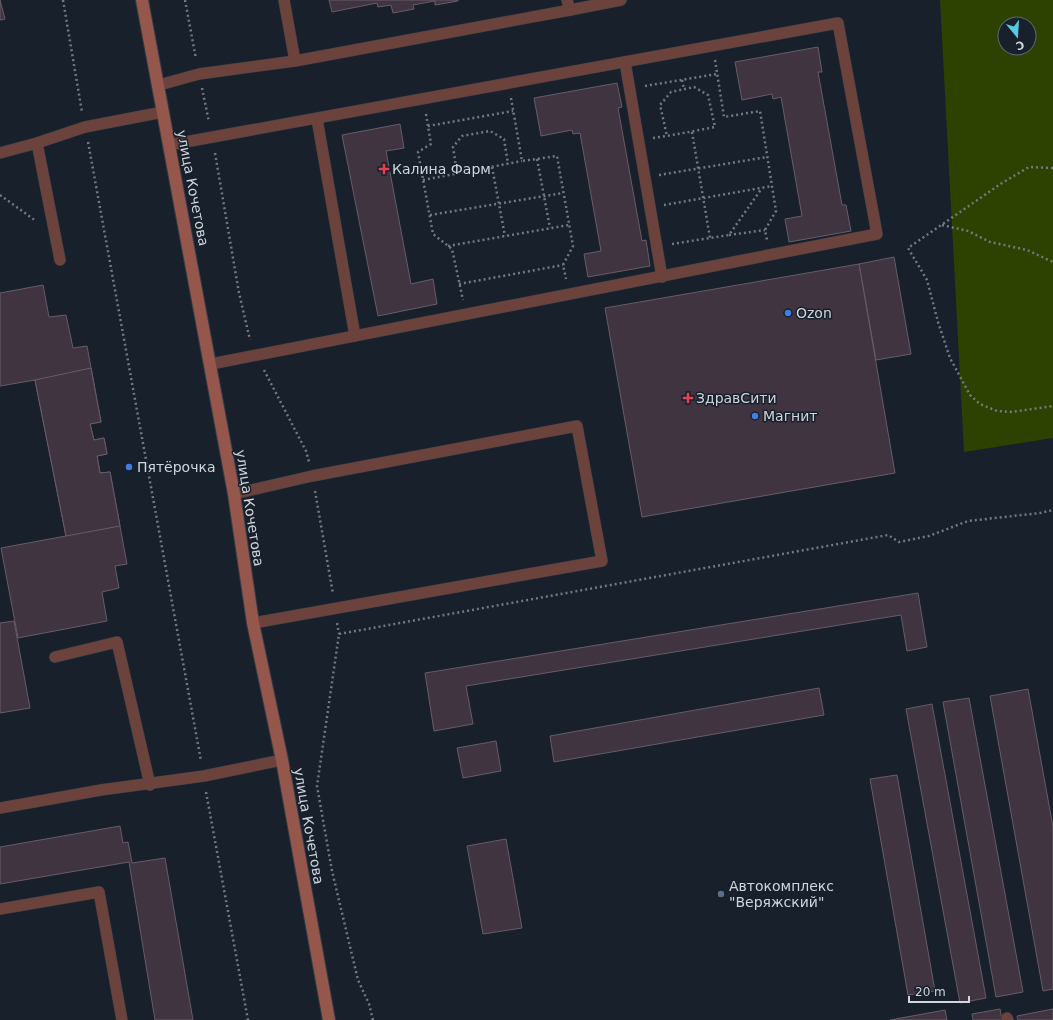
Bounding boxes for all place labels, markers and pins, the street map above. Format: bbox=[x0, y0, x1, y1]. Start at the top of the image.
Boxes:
place label: Калина Фарм bbox=[392, 161, 491, 177]
marker: Калина Фарм bbox=[379, 164, 389, 174]
place label: Ozon bbox=[796, 305, 832, 321]
marker: Ozon bbox=[783, 308, 793, 318]
place label: ЗдравСити bbox=[696, 390, 777, 406]
marker: ЗдравСити bbox=[683, 393, 693, 403]
place label: Магнит bbox=[763, 408, 817, 424]
marker: Магнит bbox=[750, 411, 760, 421]
place label: Пятёрочка bbox=[137, 459, 215, 475]
marker: Пятёрочка bbox=[124, 462, 134, 472]
place label: Автокомплекс "Веряжский" bbox=[729, 878, 834, 910]
marker: Автокомплекс "Веряжский" bbox=[716, 889, 726, 899]

